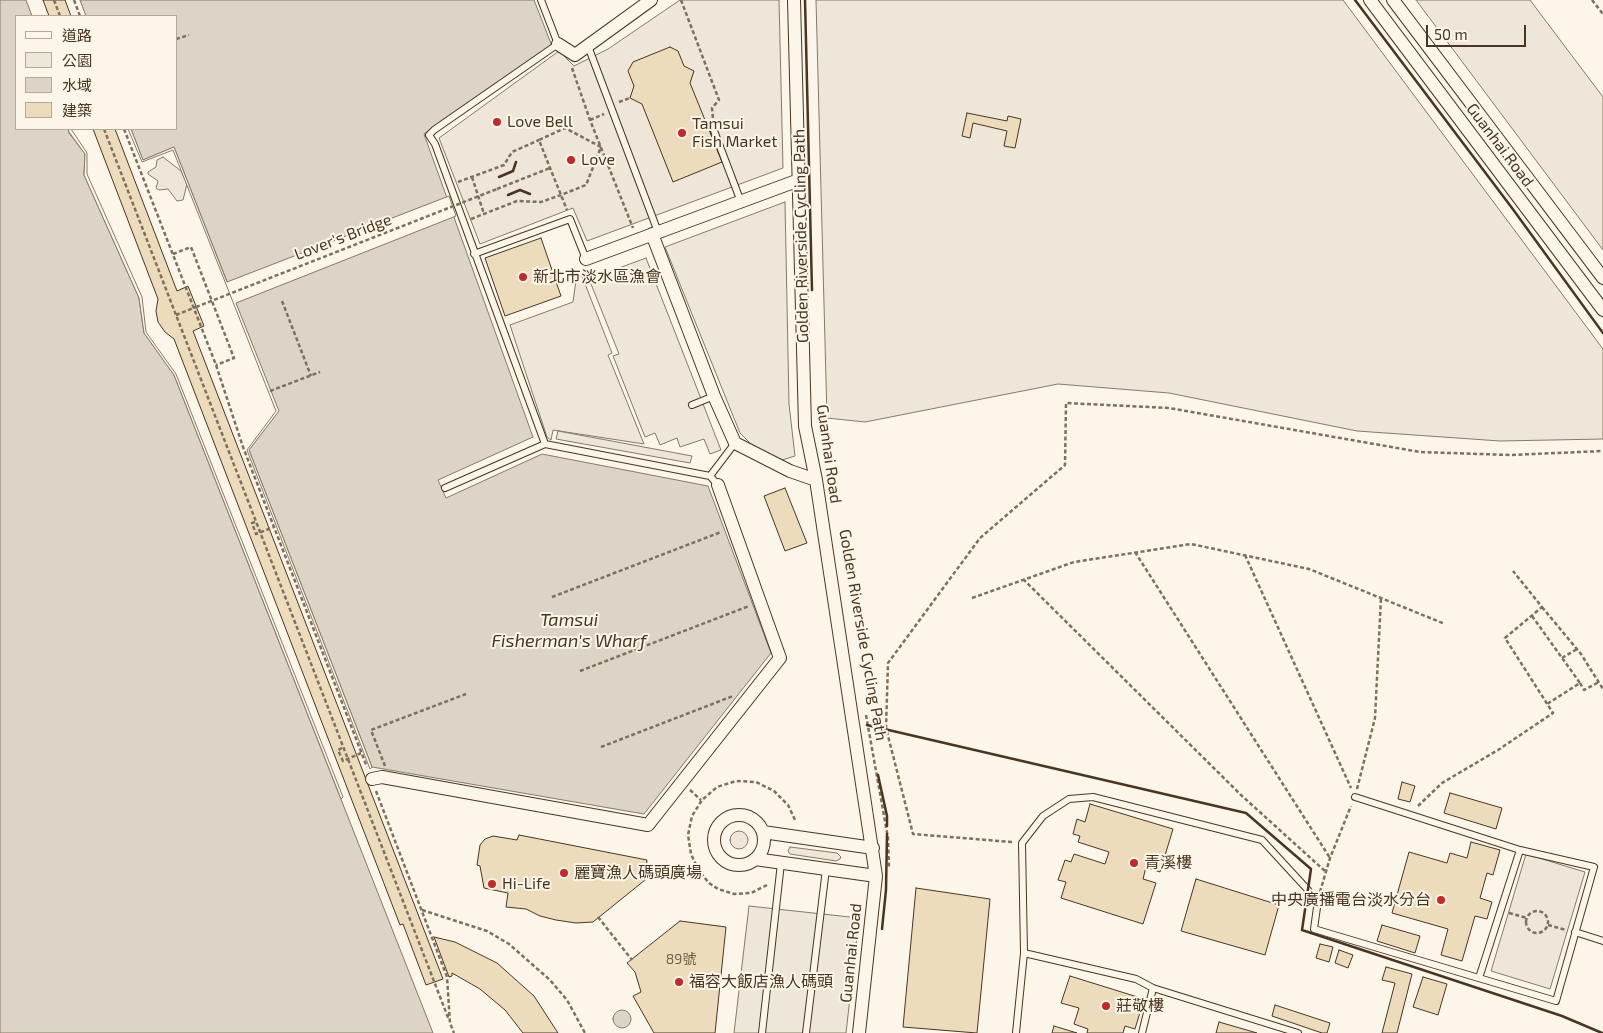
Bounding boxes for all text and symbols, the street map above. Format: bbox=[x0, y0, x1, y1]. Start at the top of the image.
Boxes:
legend bbox=[15, 15, 178, 130]
scale bar bbox=[1428, 15, 1528, 47]
text: 50 m bbox=[1434, 25, 1468, 43]
text: 道路 bbox=[62, 26, 92, 44]
text: 公園 bbox=[62, 51, 92, 69]
text: 水域 bbox=[62, 76, 92, 94]
street label: Guanhai Road bbox=[1462, 99, 1538, 191]
text: 建築 bbox=[62, 101, 92, 119]
place label: Love Bell bbox=[507, 112, 573, 132]
place label: Tamsui Fish Market bbox=[692, 114, 777, 152]
marker: Love Bell bbox=[491, 116, 503, 128]
marker: Tamsui Fish Market bbox=[676, 127, 688, 139]
street label: Golden Riverside Cycling Path bbox=[790, 129, 812, 343]
place label: Love bbox=[581, 150, 615, 170]
marker: Love bbox=[565, 154, 577, 166]
street label: Lover's Bridge bbox=[292, 210, 394, 264]
place label: 新北市淡水區漁會 bbox=[533, 267, 661, 287]
marker: 新北市淡水區漁會 bbox=[517, 271, 529, 283]
street label: Guanhai Road bbox=[813, 403, 845, 505]
street label: Golden Riverside Cycling Path bbox=[835, 528, 891, 742]
water label: Tamsui Fisherman's Wharf bbox=[491, 609, 647, 652]
place label: 青溪樓 bbox=[1144, 853, 1192, 873]
marker: 青溪樓 bbox=[1128, 857, 1140, 869]
place label: 麗寶漁人碼頭廣場 bbox=[574, 863, 702, 883]
marker: 麗寶漁人碼頭廣場 bbox=[558, 867, 570, 879]
place label: Hi-Life bbox=[502, 874, 551, 894]
marker: Hi-Life bbox=[486, 878, 498, 890]
place label: 中央廣播電台淡水分台 bbox=[1271, 890, 1431, 910]
marker: 中央廣播電台淡水分台 bbox=[1435, 894, 1447, 906]
street label: Guanhai Road bbox=[836, 902, 866, 1004]
house number: 89號 bbox=[666, 951, 696, 967]
place label: 福容大飯店漁人碼頭 bbox=[689, 972, 833, 992]
marker: 福容大飯店漁人碼頭 bbox=[673, 976, 685, 988]
place label: 莊敬樓 bbox=[1116, 996, 1164, 1016]
marker: 莊敬樓 bbox=[1100, 1000, 1112, 1012]

